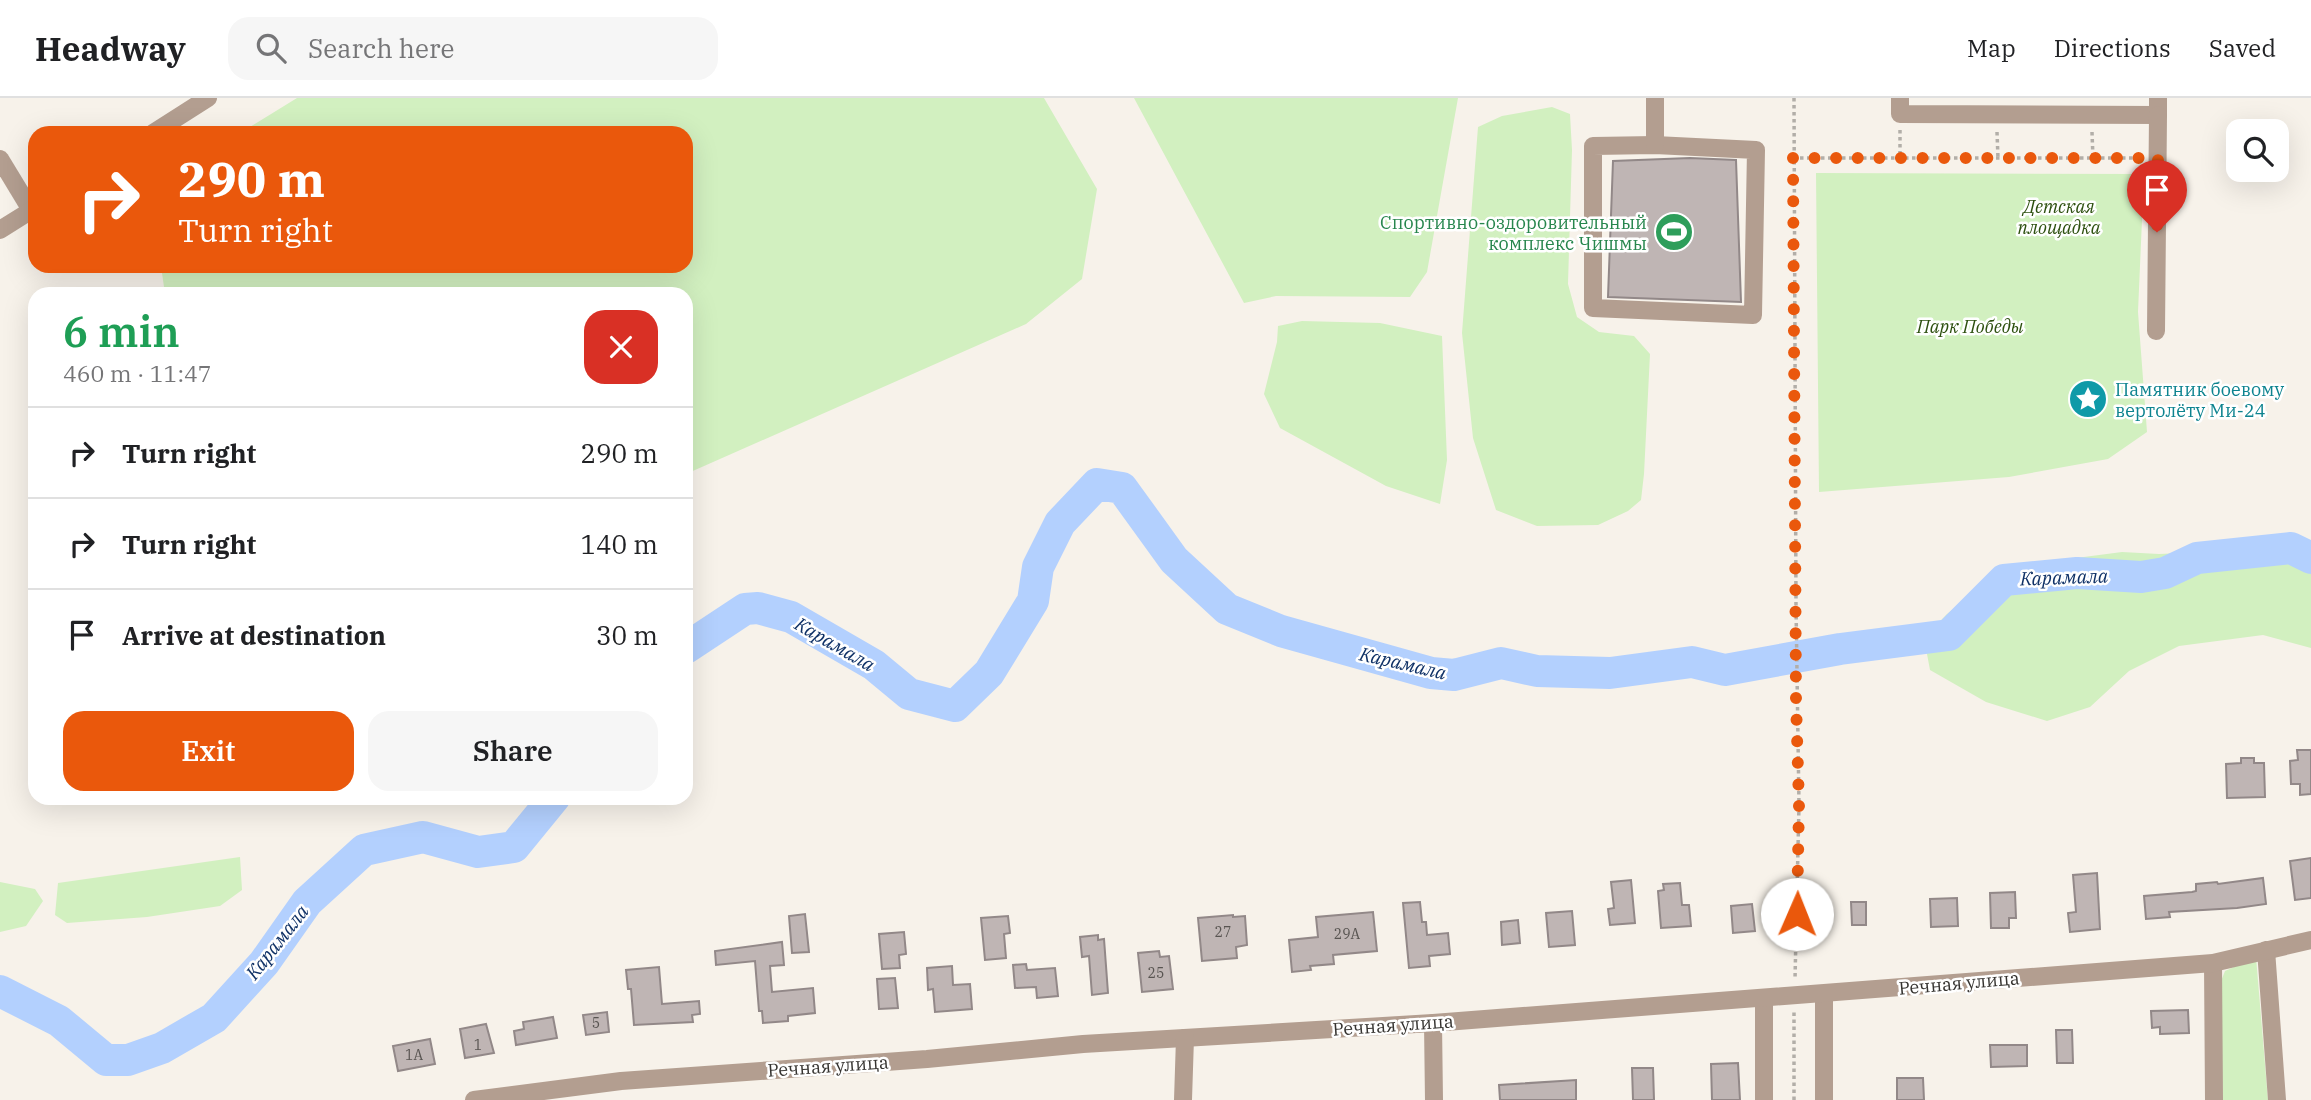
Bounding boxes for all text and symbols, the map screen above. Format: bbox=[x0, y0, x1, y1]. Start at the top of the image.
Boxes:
search box bbox=[228, 17, 718, 80]
text: Headway bbox=[35, 27, 186, 70]
icon: search bbox=[252, 29, 290, 67]
text: Search here bbox=[308, 31, 454, 65]
text: Map bbox=[1967, 32, 2016, 64]
text: Directions bbox=[2054, 32, 2171, 64]
text: Saved bbox=[2209, 32, 2276, 64]
map controls bbox=[2226, 119, 2289, 182]
button: search bbox=[2226, 119, 2289, 182]
text: 290 m bbox=[178, 147, 325, 210]
icon: right bbox=[63, 154, 154, 245]
pin bbox=[2127, 160, 2187, 232]
icon: arrive bbox=[2138, 171, 2176, 209]
park label: Детская площадка bbox=[2018, 195, 2101, 239]
text: Turn right bbox=[178, 209, 333, 251]
place label: Спортивно-оздоровительный комплекс Чишмы bbox=[1380, 211, 1647, 255]
sports icon: Спортивно-оздоровительный комплекс Чишмы bbox=[1653, 211, 1695, 253]
text: 6 min bbox=[63, 304, 180, 359]
button: close bbox=[584, 310, 658, 384]
park label: Парк Победы bbox=[1916, 315, 2024, 338]
text: 460 m · 11:47 bbox=[63, 358, 212, 388]
place icon: Памятник боевому вертолёту Ми-24 bbox=[2067, 378, 2109, 420]
place label: Памятник боевому вертолёту Ми-24 bbox=[2115, 378, 2285, 422]
icon: right bbox=[63, 434, 101, 472]
text: Turn right bbox=[122, 436, 256, 470]
text: 290 m bbox=[580, 436, 658, 470]
icon: right bbox=[63, 525, 101, 563]
text: Turn right bbox=[122, 527, 256, 561]
text: 140 m bbox=[580, 527, 658, 561]
water label: Карамала bbox=[2018, 563, 2109, 591]
water label: Карамала bbox=[790, 611, 880, 677]
icon: arrive bbox=[63, 616, 101, 654]
text: Arrive at destination bbox=[122, 618, 386, 652]
text: 30 m bbox=[596, 618, 658, 652]
water label: Карамала bbox=[1356, 641, 1449, 685]
button: Exit bbox=[63, 711, 354, 791]
button: Share bbox=[368, 711, 658, 791]
position arrow bbox=[1760, 877, 1834, 951]
water label: Карамала bbox=[240, 899, 314, 985]
house number: 27 bbox=[1215, 923, 1231, 941]
house number: 29А bbox=[1334, 925, 1361, 943]
house number: 25 bbox=[1148, 964, 1164, 982]
street label: Речная улица bbox=[1898, 966, 2021, 1000]
street label: Речная улица bbox=[1332, 1009, 1454, 1041]
house number: 5 bbox=[592, 1014, 600, 1032]
house number: 1 bbox=[474, 1036, 482, 1054]
house number: 1А bbox=[405, 1046, 423, 1064]
street label: Речная улица bbox=[767, 1050, 889, 1082]

